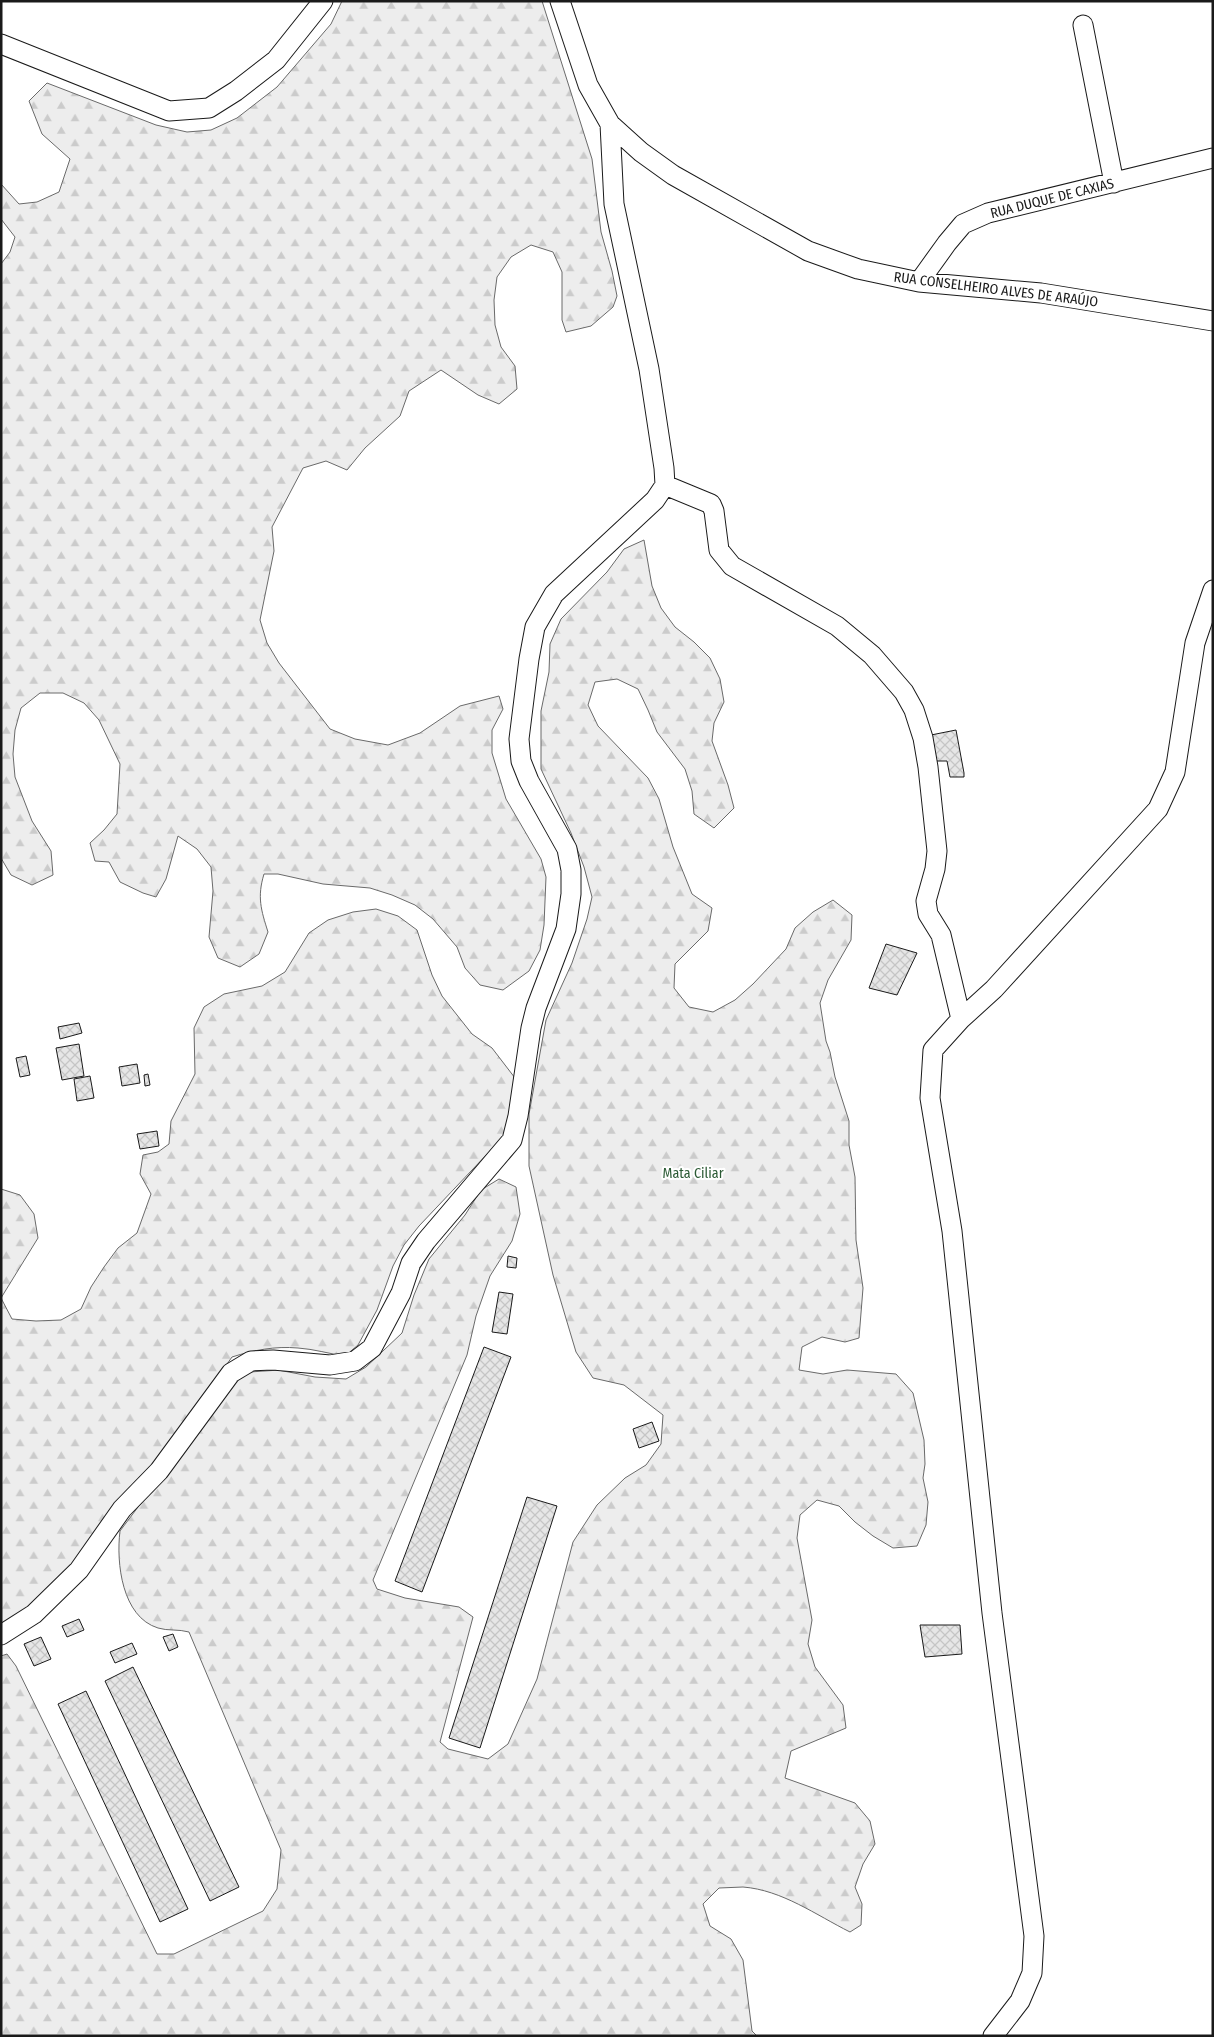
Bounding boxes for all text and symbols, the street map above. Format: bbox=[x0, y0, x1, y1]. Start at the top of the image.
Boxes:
street label: RUA DUQUE DE CAXIAS bbox=[989, 175, 1116, 222]
street label: RUA CONSELHEIRO ALVES DE ARAÚJO bbox=[893, 268, 1099, 310]
park label: Mata Ciliar bbox=[662, 1165, 724, 1182]

